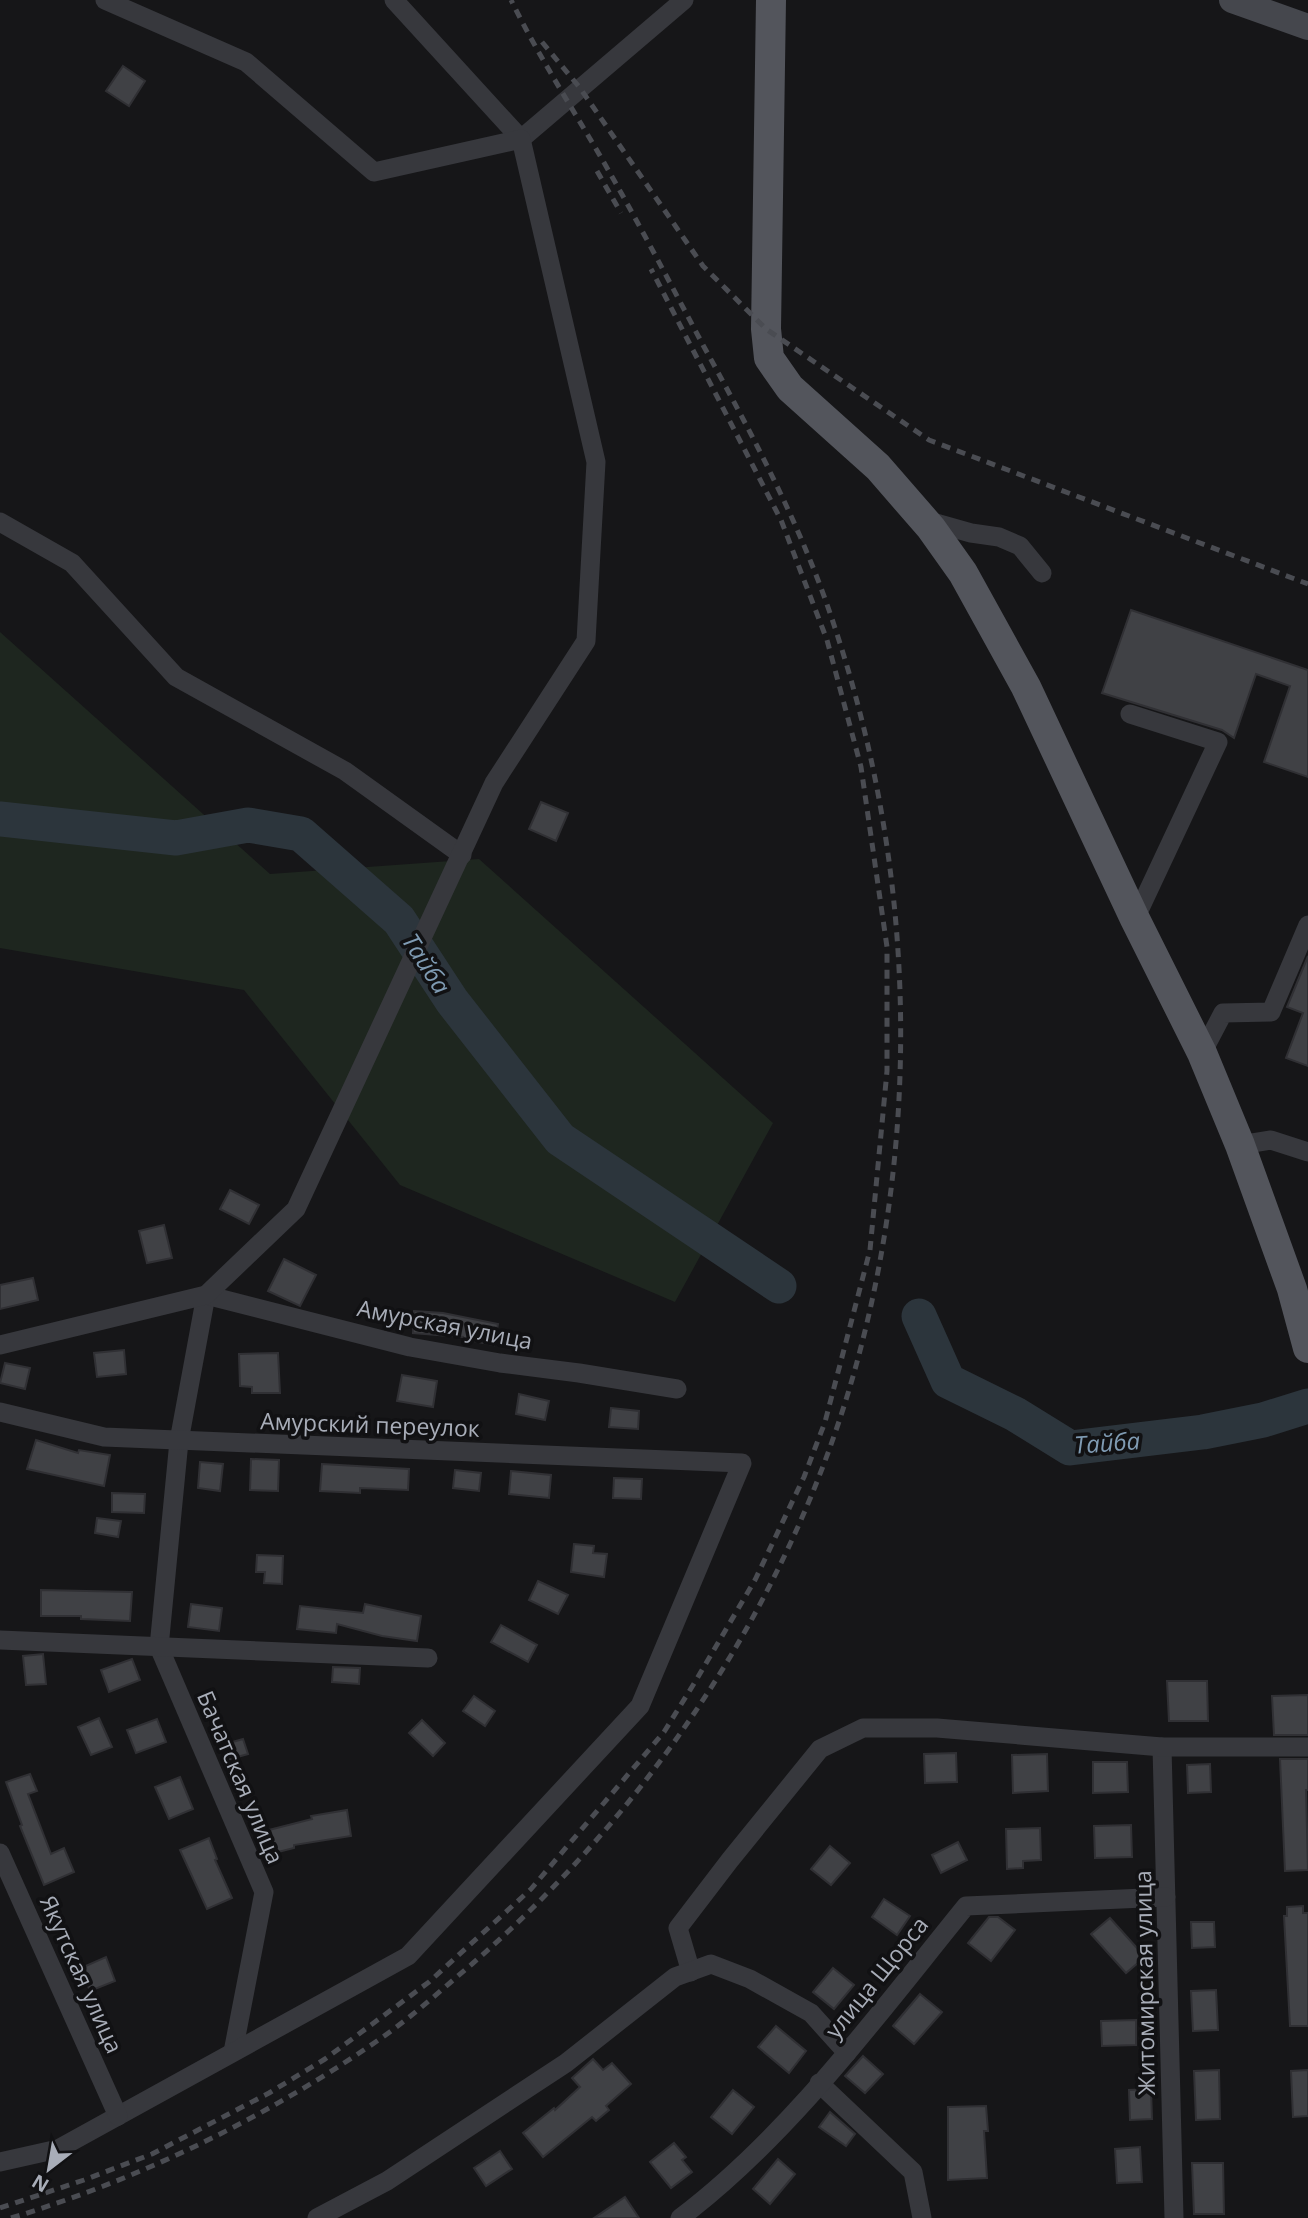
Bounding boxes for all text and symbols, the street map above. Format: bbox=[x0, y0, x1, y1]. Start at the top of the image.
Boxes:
water label: Тайба bbox=[395, 926, 459, 1000]
street label: Амурская улица bbox=[355, 1291, 535, 1357]
street label: Амурский переулок bbox=[260, 1404, 480, 1444]
water label: Тайба bbox=[1073, 1423, 1142, 1461]
street label: Бачатская улица bbox=[190, 1685, 292, 1869]
street label: Житомирская улица bbox=[1126, 1870, 1162, 2096]
street label: Якутская улица bbox=[33, 1890, 131, 2058]
street label: улица Щорса bbox=[817, 1909, 935, 2045]
north arrow bbox=[14, 2134, 84, 2204]
text: N bbox=[27, 2168, 54, 2199]

